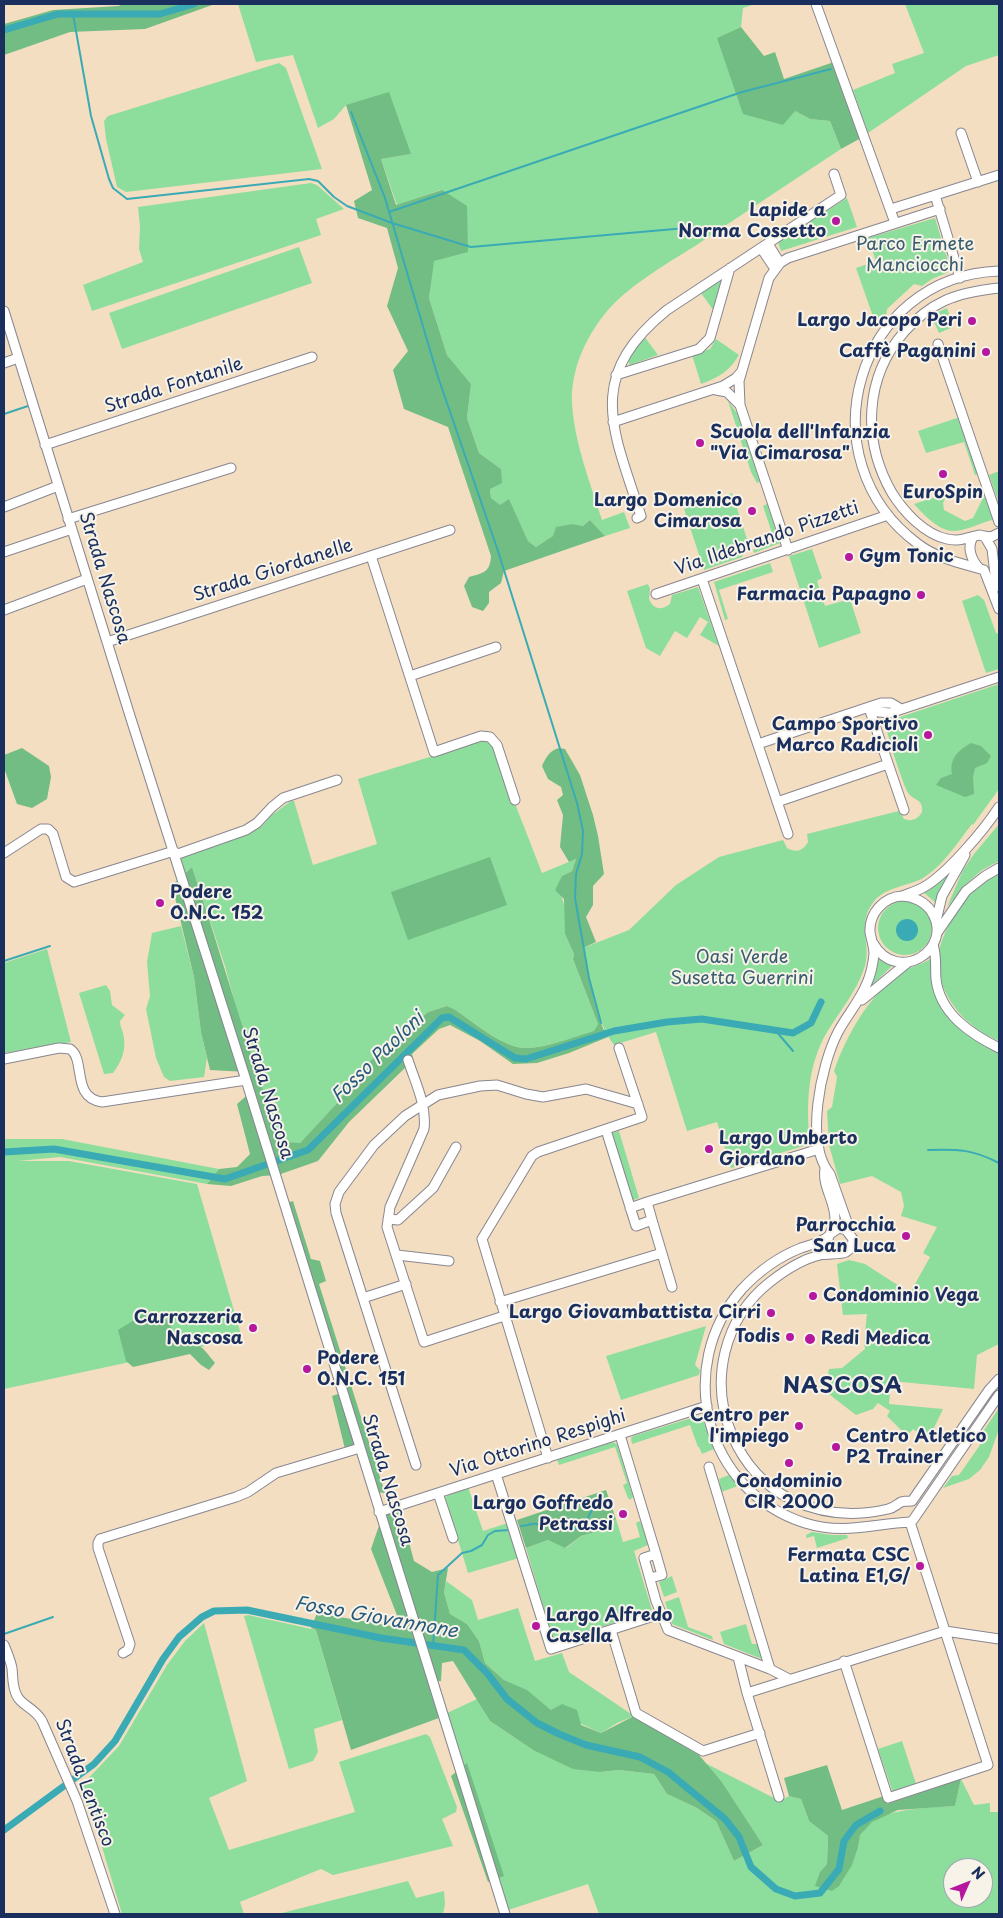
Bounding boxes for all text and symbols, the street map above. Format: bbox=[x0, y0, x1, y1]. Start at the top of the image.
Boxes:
place label: Lapide a Norma Cossetto bbox=[678, 200, 826, 242]
marker: Lapide a Norma Cossetto bbox=[830, 215, 842, 227]
park label: Parco Ermete Manciocchi bbox=[856, 234, 974, 276]
place label: Largo Jacopo Peri bbox=[797, 310, 962, 332]
marker: Largo Jacopo Peri bbox=[966, 315, 978, 327]
place label: Caffè Paganini bbox=[839, 341, 976, 363]
marker: Caffè Paganini bbox=[980, 346, 992, 358]
street label: Strada Fontanile bbox=[102, 353, 246, 419]
place label: Scuola dell'Infanzia "Via Cimarosa" bbox=[710, 422, 890, 464]
marker: Scuola dell'Infanzia "Via Cimarosa" bbox=[694, 437, 706, 449]
marker: EuroSpin bbox=[937, 468, 949, 480]
place label: EuroSpin bbox=[903, 482, 983, 504]
place label: Largo Domenico Cimarosa bbox=[594, 490, 742, 532]
street label: Via Ildebrando Pizzetti bbox=[672, 497, 862, 581]
marker: Largo Domenico Cimarosa bbox=[746, 505, 758, 517]
street label: Strada Nascosa bbox=[74, 509, 134, 647]
street label: Strada Giordanelle bbox=[190, 535, 356, 607]
place label: Gym Tonic bbox=[859, 546, 954, 568]
marker: Gym Tonic bbox=[843, 551, 855, 563]
place label: Farmacia Papagno bbox=[737, 584, 911, 606]
marker: Farmacia Papagno bbox=[915, 589, 927, 601]
place label: Campo Sportivo Marco Radicioli bbox=[772, 714, 918, 756]
marker: Campo Sportivo Marco Radicioli bbox=[922, 729, 934, 741]
place label: Podere O.N.C. 152 bbox=[170, 882, 263, 924]
marker: Podere O.N.C. 152 bbox=[154, 897, 166, 909]
park label: Oasi Verde Susetta Guerrini bbox=[670, 947, 814, 990]
water label: Fosso Paoloni bbox=[327, 1008, 429, 1108]
street label: Strada Nascosa bbox=[237, 1024, 297, 1162]
place label: Largo Umberto Giordano bbox=[719, 1128, 857, 1170]
marker: Largo Umberto Giordano bbox=[703, 1143, 715, 1155]
place label: Parrocchia San Luca bbox=[796, 1215, 896, 1258]
marker: Parrocchia San Luca bbox=[900, 1230, 912, 1242]
place label: Condominio Vega bbox=[823, 1285, 979, 1307]
marker: Condominio Vega bbox=[807, 1290, 819, 1302]
place label: Largo Giovambattista Cirri bbox=[509, 1302, 761, 1324]
place label: Carrozzeria Nascosa bbox=[134, 1307, 243, 1350]
marker: Largo Giovambattista Cirri bbox=[765, 1307, 777, 1319]
marker: Carrozzeria Nascosa bbox=[247, 1322, 259, 1334]
place label: Todis bbox=[735, 1326, 780, 1348]
place label: Redi Medica bbox=[821, 1328, 930, 1350]
marker: Todis bbox=[784, 1331, 796, 1343]
marker: Redi Medica bbox=[803, 1332, 817, 1346]
place label: Podere O.N.C. 151 bbox=[317, 1348, 405, 1390]
marker: Podere O.N.C. 151 bbox=[301, 1363, 313, 1375]
district label: NASCOSA bbox=[782, 1374, 904, 1400]
street label: Via Ottorino Respighi bbox=[447, 1405, 629, 1483]
place label: Centro per l'impiego bbox=[690, 1405, 789, 1448]
street label: Strada Nascosa bbox=[357, 1411, 417, 1549]
marker: Centro per l'impiego bbox=[793, 1420, 805, 1432]
place label: Centro Atletico P2 Trainer bbox=[846, 1426, 986, 1468]
marker: Centro Atletico P2 Trainer bbox=[830, 1441, 842, 1453]
marker: Condominio CIR 2000 bbox=[783, 1457, 795, 1469]
place label: Condominio CIR 2000 bbox=[736, 1471, 842, 1514]
place label: Largo Goffredo Petrassi bbox=[473, 1493, 613, 1536]
marker: Largo Goffredo Petrassi bbox=[617, 1508, 629, 1520]
place label: Fermata CSC Latina E1,G/ bbox=[787, 1545, 910, 1588]
marker: Fermata CSC Latina E1,G/ bbox=[914, 1560, 926, 1572]
water label: Fosso Giovannone bbox=[293, 1592, 459, 1644]
place label: Largo Alfredo Casella bbox=[546, 1605, 672, 1648]
marker: Largo Alfredo Casella bbox=[530, 1620, 542, 1632]
street label: Strada Lentisco bbox=[50, 1716, 118, 1850]
north arrow bbox=[943, 1858, 993, 1908]
text: N bbox=[967, 1862, 990, 1884]

